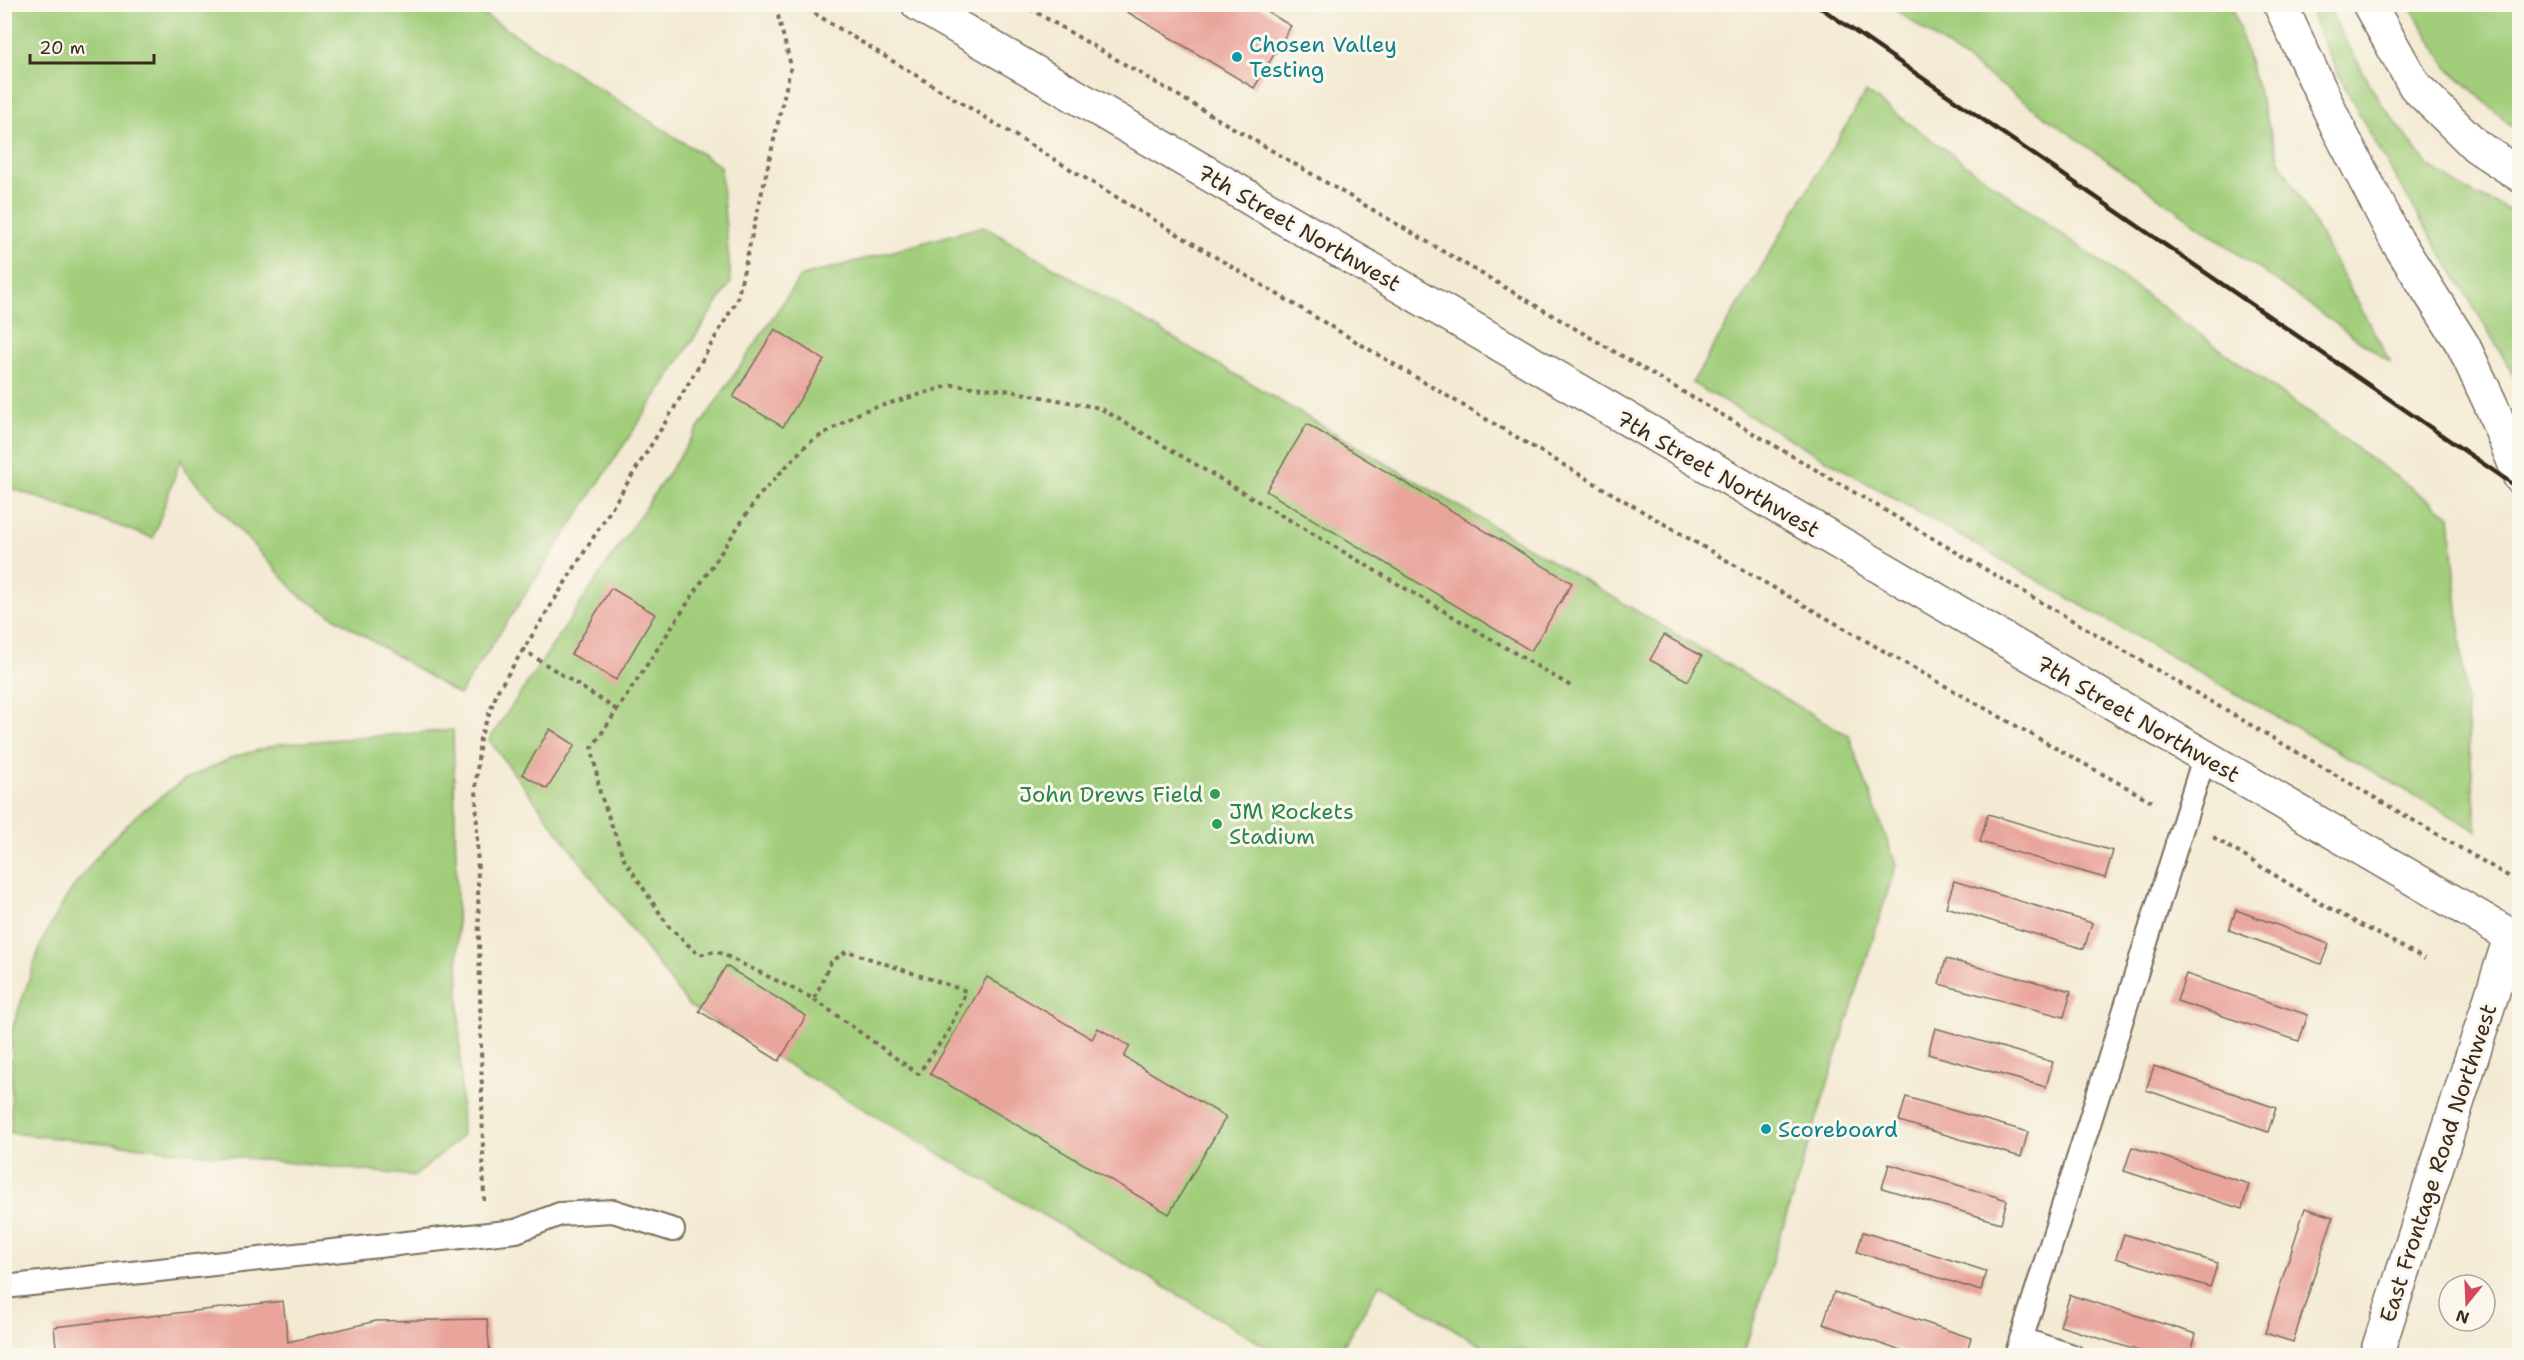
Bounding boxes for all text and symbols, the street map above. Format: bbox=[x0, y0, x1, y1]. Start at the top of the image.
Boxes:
scale bar bbox=[30, 27, 154, 65]
place label: Chosen Valley Testing bbox=[1249, 30, 1397, 84]
text: 20 m bbox=[39, 36, 85, 60]
marker: Chosen Valley Testing bbox=[1230, 50, 1244, 64]
street label: 7th Street Northwest bbox=[1192, 158, 1406, 298]
street label: 7th Street Northwest bbox=[1611, 404, 1825, 544]
street label: 7th Street Northwest bbox=[2031, 649, 2245, 789]
place label: John Drews Field bbox=[1019, 780, 1203, 809]
marker: John Drews Field bbox=[1208, 787, 1222, 801]
place label: JM Rockets Stadium bbox=[1229, 797, 1354, 851]
marker: JM Rockets Stadium bbox=[1210, 817, 1224, 831]
street label: East Frontage Road Northwest bbox=[2374, 1001, 2502, 1325]
place label: Scoreboard bbox=[1778, 1115, 1898, 1144]
marker: Scoreboard bbox=[1759, 1122, 1773, 1136]
north arrow bbox=[2437, 1273, 2497, 1333]

